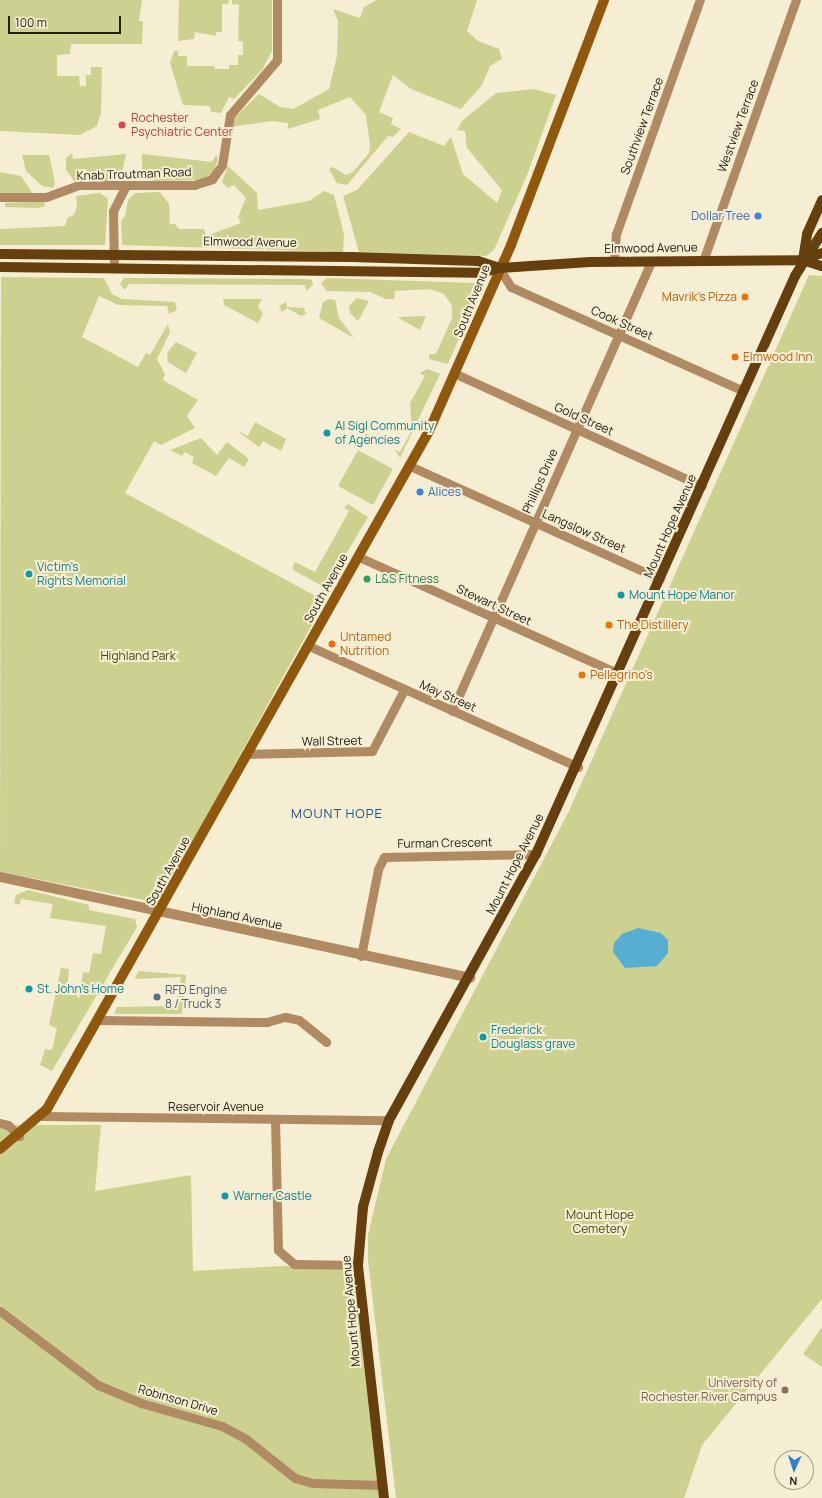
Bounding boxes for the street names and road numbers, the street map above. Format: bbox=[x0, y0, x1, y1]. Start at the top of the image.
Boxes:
street label: Southview Terrace bbox=[618, 75, 666, 177]
street label: Westview Terrace bbox=[715, 78, 761, 174]
street label: Knab Troutman Road bbox=[76, 165, 192, 183]
street label: Elmwood Avenue bbox=[203, 234, 297, 250]
street label: Elmwood Avenue bbox=[604, 240, 698, 256]
street label: South Avenue bbox=[451, 263, 493, 339]
street label: Cook Street bbox=[589, 303, 655, 343]
street label: Gold Street bbox=[552, 400, 616, 438]
street label: Phillips Drive bbox=[519, 446, 561, 516]
street label: Mount Hope Avenue bbox=[641, 472, 699, 580]
street label: Langslow Street bbox=[540, 506, 628, 556]
street label: South Avenue bbox=[301, 551, 351, 625]
street label: Stewart Street bbox=[454, 581, 534, 629]
street label: May Street bbox=[417, 677, 479, 715]
street label: Wall Street bbox=[302, 733, 362, 749]
street label: Mount Hope Avenue bbox=[483, 811, 547, 917]
street label: South Avenue bbox=[143, 834, 193, 908]
street label: Furman Crescent bbox=[397, 835, 493, 851]
street label: Highland Avenue bbox=[190, 899, 284, 933]
street label: Reservoir Avenue bbox=[168, 1100, 264, 1114]
street label: Mount Hope Avenue bbox=[339, 1255, 363, 1367]
street label: Robinson Drive bbox=[136, 1382, 220, 1418]

